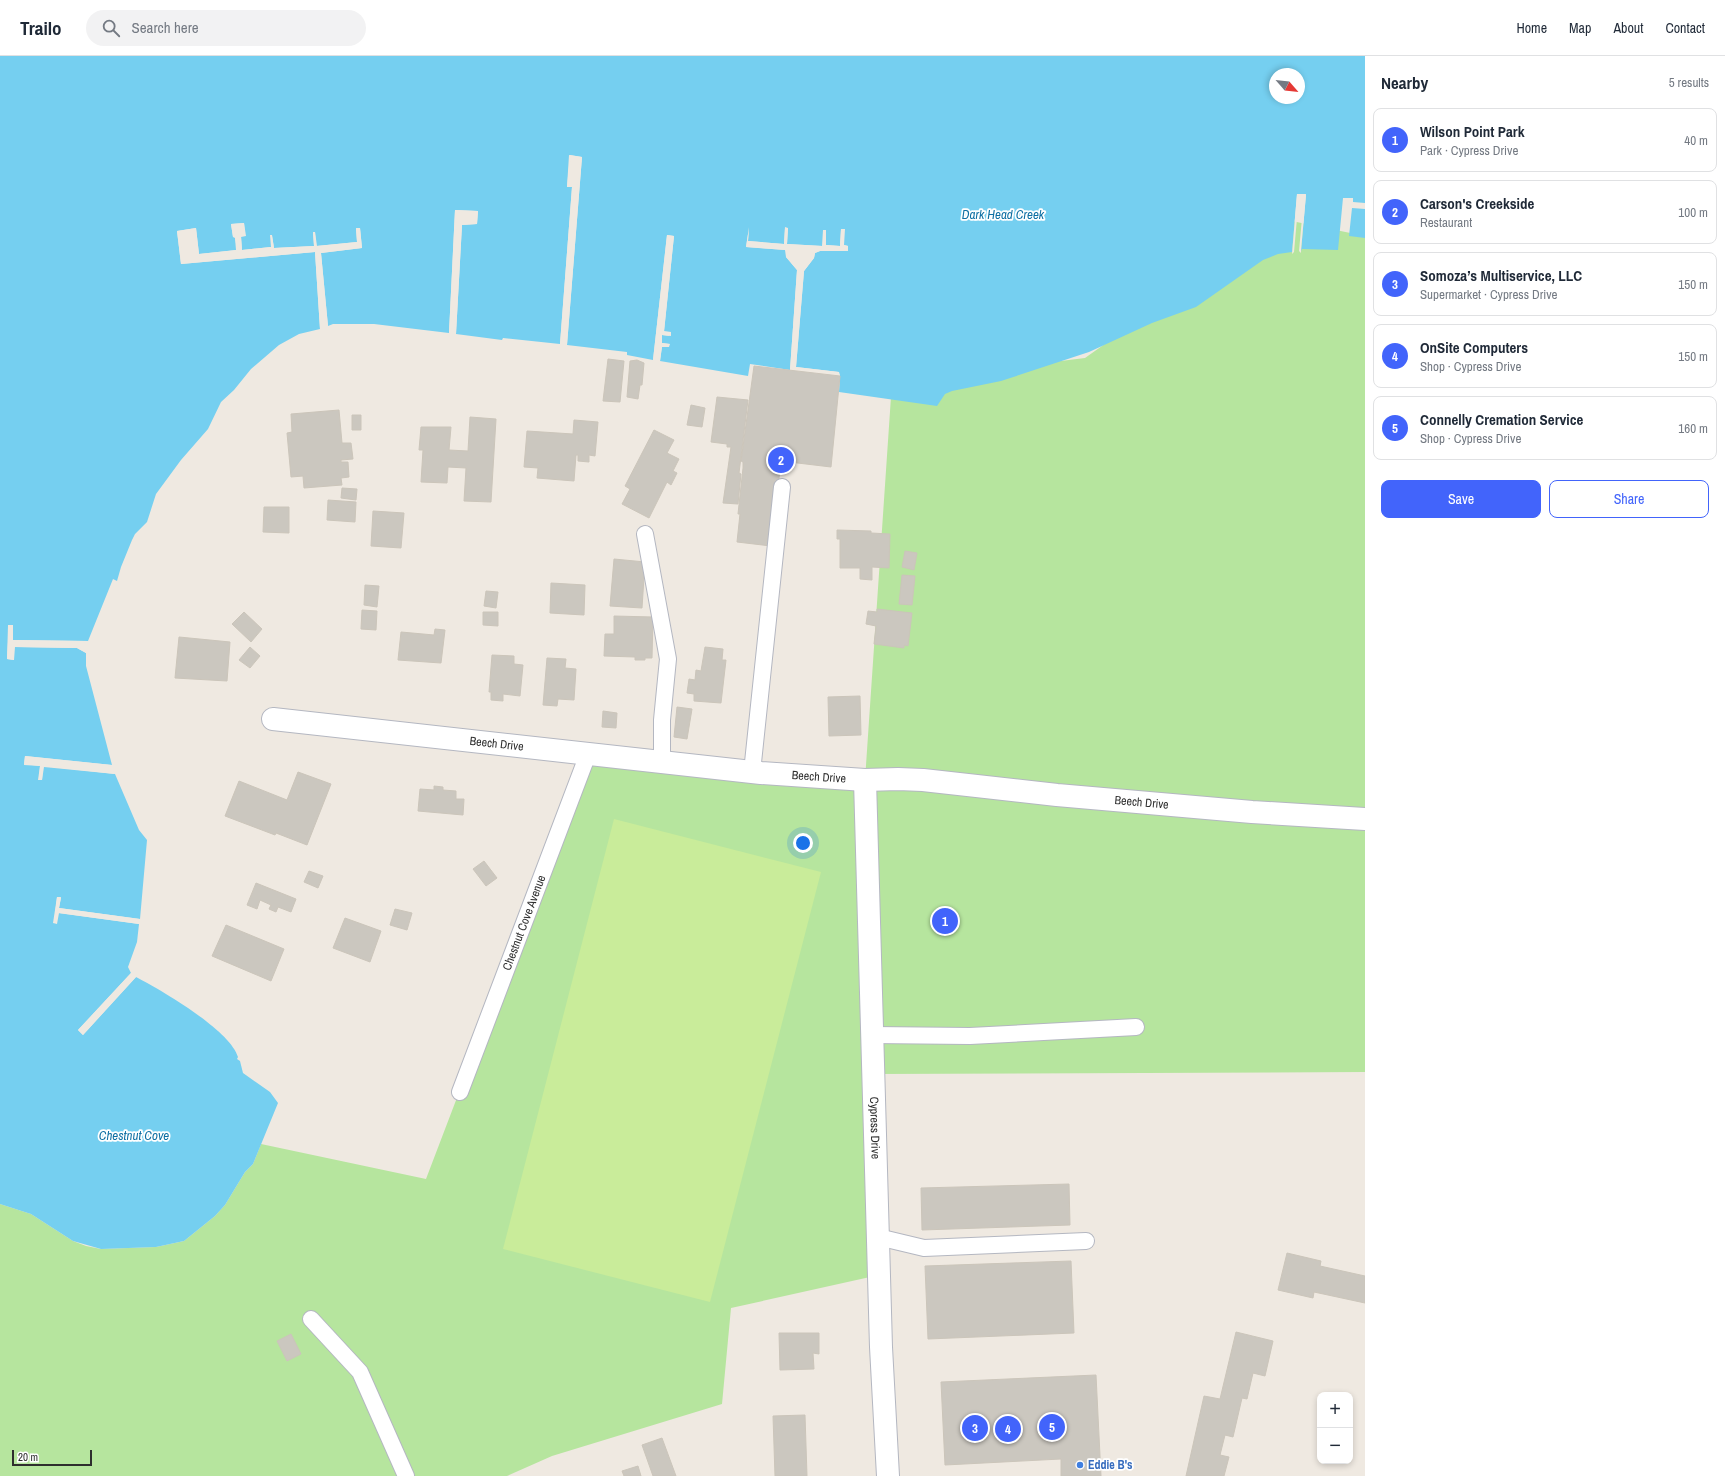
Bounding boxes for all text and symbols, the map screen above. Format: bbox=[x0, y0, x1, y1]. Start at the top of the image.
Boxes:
search box bbox=[86, 10, 366, 46]
text: Trailo bbox=[20, 15, 62, 41]
icon: search bbox=[100, 17, 122, 39]
text: Search here bbox=[132, 17, 199, 38]
text: Home bbox=[1516, 19, 1547, 37]
text: Map bbox=[1569, 19, 1591, 37]
text: About bbox=[1613, 19, 1643, 37]
text: Contact bbox=[1665, 19, 1705, 37]
north arrow bbox=[1269, 68, 1305, 104]
text: Nearby bbox=[1381, 71, 1428, 94]
text: 5 results bbox=[1669, 74, 1709, 91]
text: Wilson Point Park bbox=[1420, 121, 1524, 142]
text: 1 bbox=[1392, 132, 1398, 149]
text: 40 m bbox=[1684, 132, 1708, 149]
text: Park · Cypress Drive bbox=[1420, 142, 1518, 159]
text: Carson's Creekside bbox=[1420, 193, 1534, 214]
text: 2 bbox=[1392, 204, 1398, 221]
text: 100 m bbox=[1678, 204, 1708, 221]
water label: Dark Head Creek bbox=[962, 206, 1045, 223]
text: Restaurant bbox=[1420, 214, 1472, 231]
text: Somoza’s Multiservice, LLC bbox=[1420, 265, 1582, 286]
text: 3 bbox=[1392, 276, 1398, 293]
text: 150 m bbox=[1678, 276, 1708, 293]
text: Supermarket · Cypress Drive bbox=[1420, 286, 1557, 303]
text: OnSite Computers bbox=[1420, 337, 1528, 358]
text: 4 bbox=[1392, 348, 1398, 365]
text: 150 m bbox=[1678, 348, 1708, 365]
text: Shop · Cypress Drive bbox=[1420, 358, 1521, 375]
text: Connelly Cremation Service bbox=[1420, 409, 1583, 430]
text: 5 bbox=[1392, 420, 1398, 437]
text: 160 m bbox=[1678, 420, 1708, 437]
text: Shop · Cypress Drive bbox=[1420, 430, 1521, 447]
pin: 2 bbox=[768, 445, 794, 475]
button: Save bbox=[1381, 480, 1541, 518]
button: Share bbox=[1549, 480, 1709, 518]
street label: Beech Drive bbox=[469, 733, 524, 755]
street label: Beech Drive bbox=[791, 767, 846, 787]
street label: Beech Drive bbox=[1114, 792, 1169, 813]
your location bbox=[793, 833, 813, 853]
street label: Chestnut Cove Avenue bbox=[499, 873, 549, 973]
pin: 1 bbox=[932, 906, 958, 936]
street label: Cypress Drive bbox=[866, 1096, 884, 1159]
water label: Chestnut Cove bbox=[99, 1127, 169, 1144]
map controls bbox=[1317, 1392, 1353, 1464]
button: + bbox=[1317, 1392, 1353, 1428]
pin: 5 bbox=[1039, 1412, 1065, 1442]
pin: 3 bbox=[962, 1413, 988, 1443]
pin: 4 bbox=[995, 1414, 1021, 1444]
button: − bbox=[1317, 1428, 1353, 1464]
scale bar bbox=[12, 1448, 92, 1467]
text: 20 m bbox=[18, 1450, 38, 1464]
place label: Eddie B's bbox=[1088, 1457, 1133, 1473]
marker: Eddie B's bbox=[1075, 1460, 1085, 1470]

